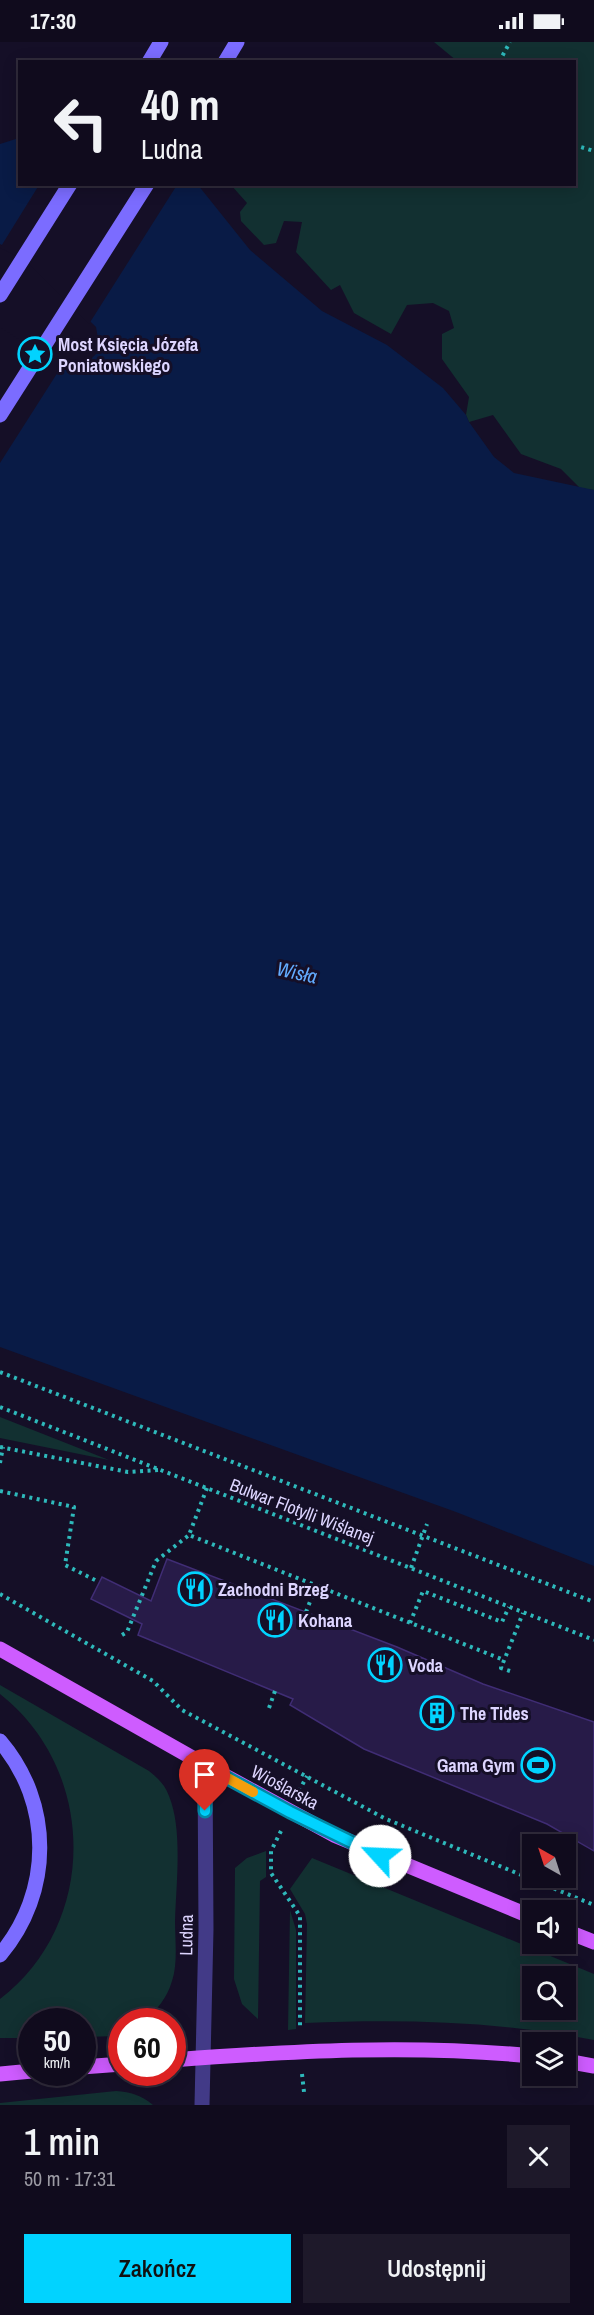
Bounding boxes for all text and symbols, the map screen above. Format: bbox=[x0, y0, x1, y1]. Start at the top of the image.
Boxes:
text: 17:30 bbox=[30, 6, 76, 36]
text: 40 m bbox=[141, 77, 220, 133]
icon: left bbox=[42, 84, 120, 162]
text: Ludna bbox=[141, 131, 203, 167]
place label: Most Księcia Józefa Poniatowskiego bbox=[58, 332, 199, 378]
place icon: Most Księcia Józefa Poniatowskiego bbox=[17, 336, 53, 372]
water label: Wisła bbox=[274, 955, 320, 989]
street label: Bulwar Flotylli Wiślanej bbox=[226, 1472, 378, 1550]
restaurant icon: Zachodni Brzeg bbox=[177, 1571, 213, 1607]
place label: Zachodni Brzeg bbox=[218, 1577, 329, 1602]
restaurant icon: Kohana bbox=[257, 1602, 293, 1638]
place label: Kohana bbox=[298, 1608, 353, 1633]
restaurant icon: Voda bbox=[367, 1647, 403, 1683]
place label: Voda bbox=[408, 1653, 444, 1678]
building icon: The Tides bbox=[419, 1695, 455, 1731]
place label: The Tides bbox=[460, 1701, 529, 1726]
sports icon: Gama Gym bbox=[520, 1747, 556, 1783]
pin bbox=[179, 1749, 230, 1811]
place label: Gama Gym bbox=[437, 1753, 515, 1778]
icon: arrive bbox=[188, 1758, 221, 1791]
street label: Wioślarska bbox=[247, 1759, 323, 1815]
position arrow bbox=[348, 1824, 412, 1888]
north arrow bbox=[522, 1834, 576, 1888]
map controls bbox=[522, 1834, 576, 2086]
button: sound bbox=[522, 1900, 576, 1954]
street label: Ludna bbox=[173, 1914, 199, 1956]
button: search bbox=[522, 1966, 576, 2020]
speed limit sign: 60 bbox=[108, 2008, 186, 2086]
text: 50 bbox=[43, 2020, 71, 2060]
button: layers bbox=[522, 2032, 576, 2086]
text: km/h bbox=[44, 2052, 70, 2073]
text: 1 min bbox=[24, 2118, 100, 2166]
button: close bbox=[507, 2125, 570, 2188]
text: 50 m · 17:31 bbox=[24, 2165, 115, 2192]
button: Zakończ bbox=[24, 2234, 291, 2303]
button: Udostępnij bbox=[303, 2234, 570, 2303]

